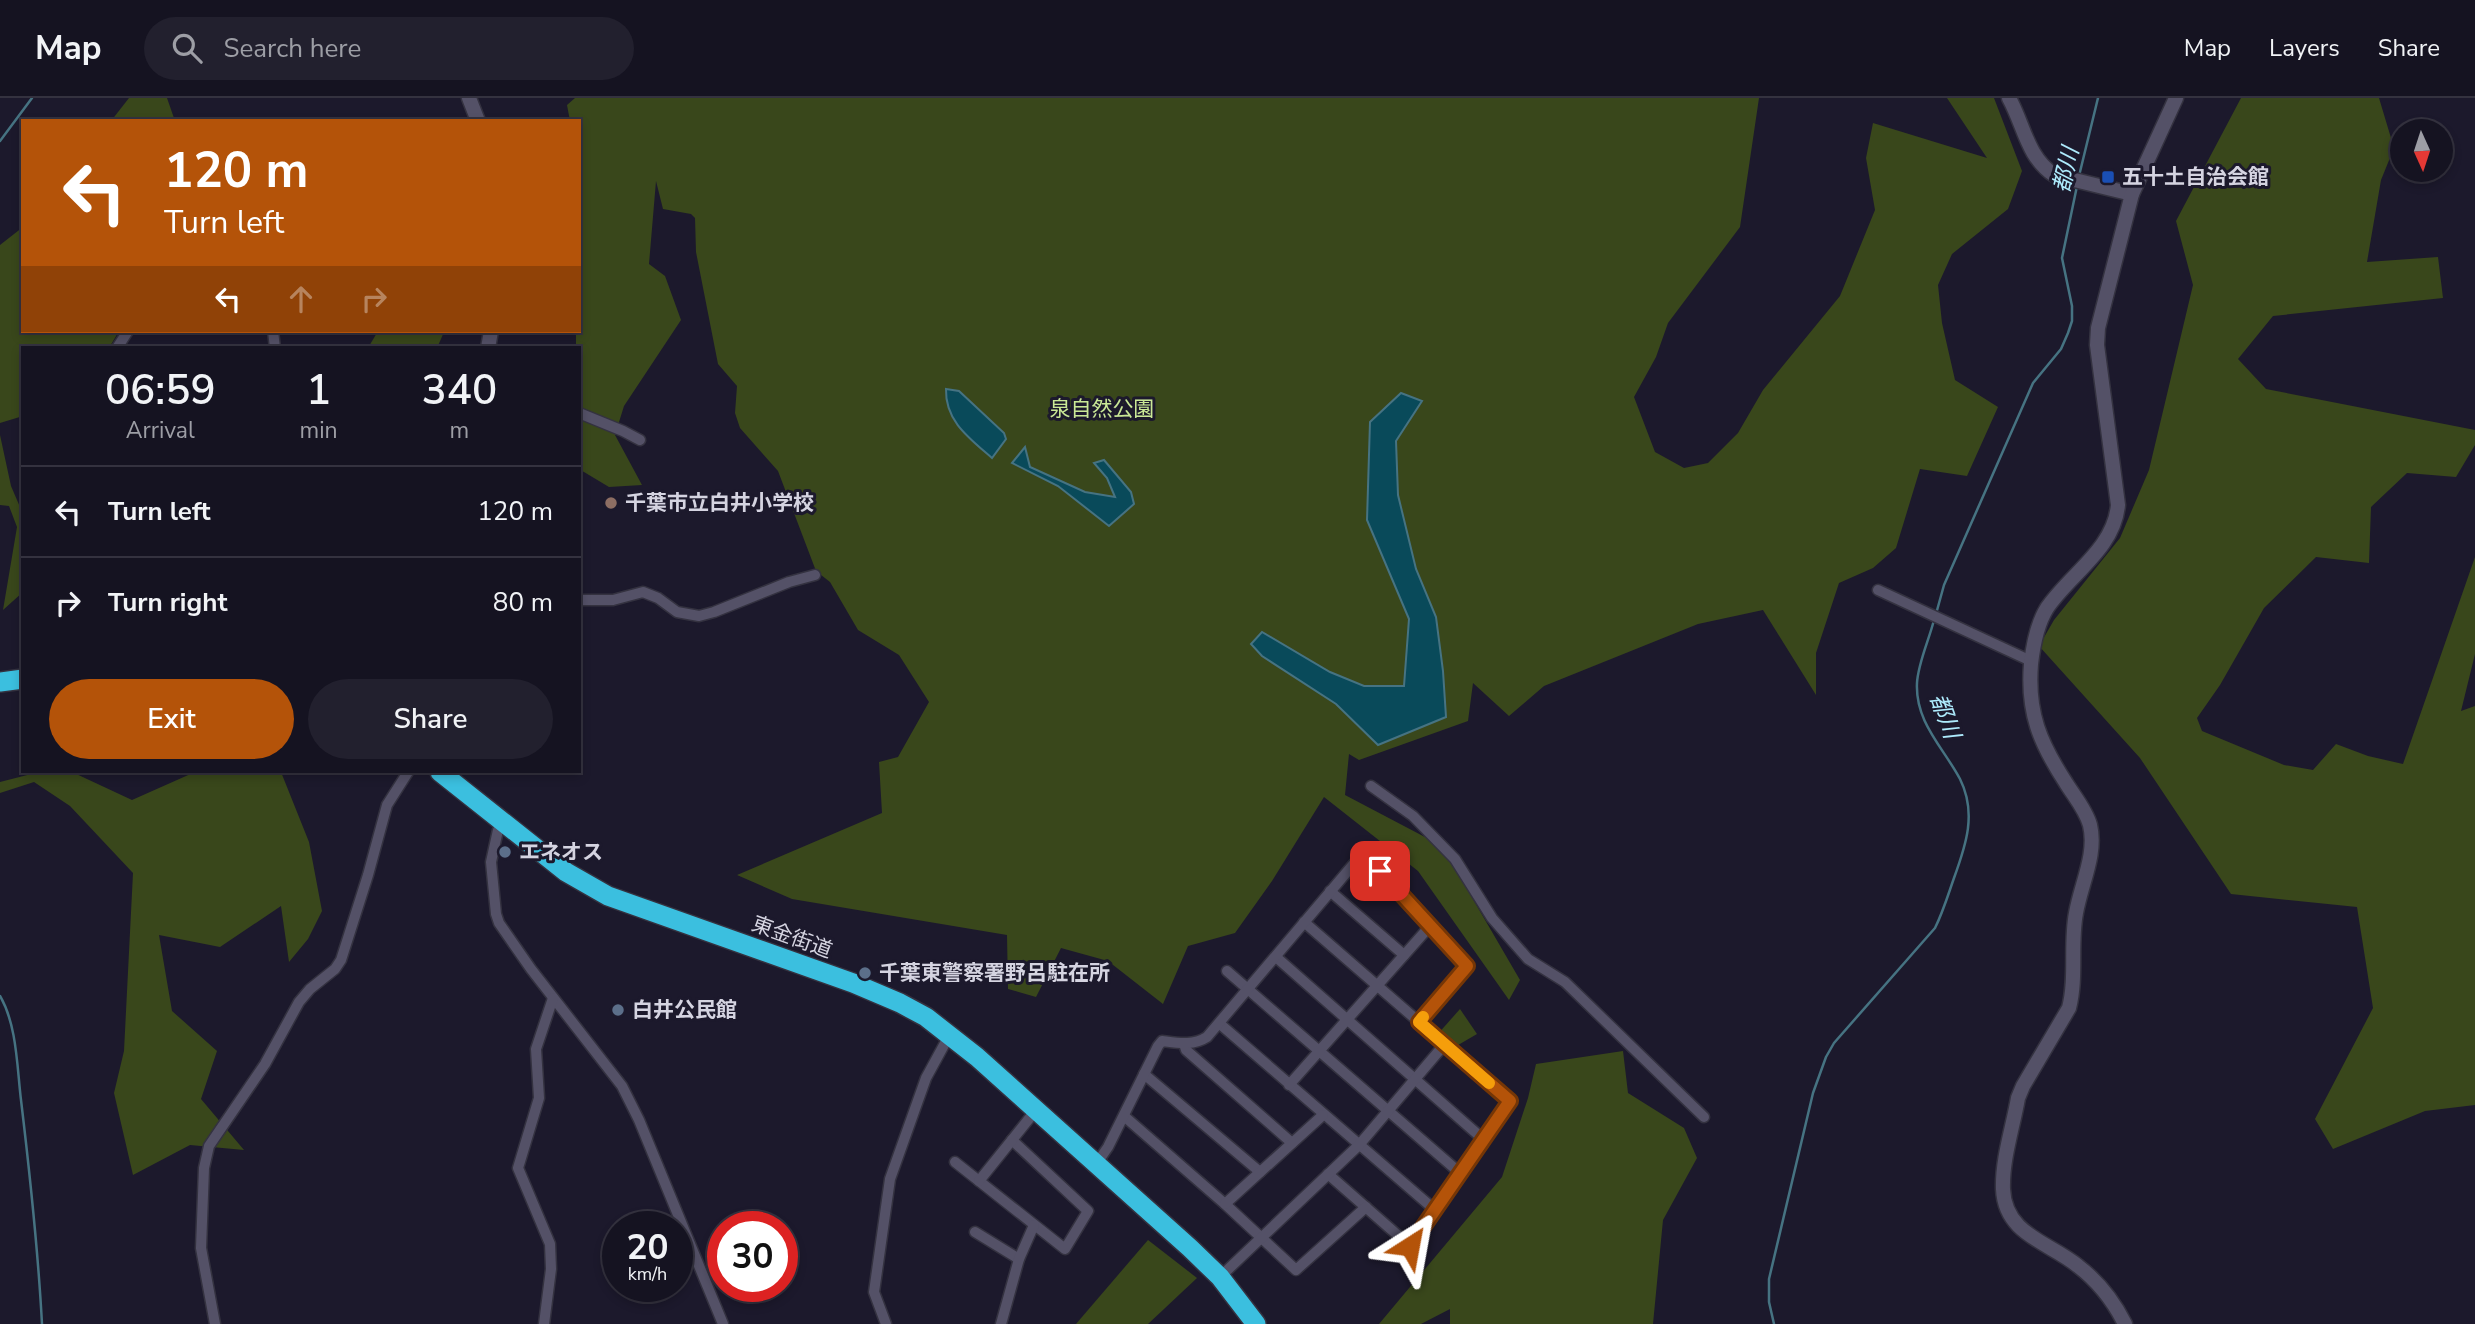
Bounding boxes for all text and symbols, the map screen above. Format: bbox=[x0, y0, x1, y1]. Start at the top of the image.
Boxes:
search box bbox=[144, 17, 634, 80]
text: Map bbox=[35, 26, 102, 71]
icon: search bbox=[168, 29, 206, 67]
text: Search here bbox=[224, 31, 361, 66]
text: Map bbox=[2184, 32, 2231, 64]
text: Layers bbox=[2269, 32, 2340, 64]
text: Share bbox=[2378, 32, 2440, 64]
north arrow bbox=[2390, 119, 2454, 182]
map controls bbox=[2390, 119, 2453, 182]
text: 120 m bbox=[164, 137, 308, 204]
water label: 都川 bbox=[2046, 141, 2087, 196]
icon: left bbox=[49, 147, 140, 238]
place label: 五十土自治会館 bbox=[2122, 163, 2269, 191]
marker: 五十土自治会館 bbox=[2100, 169, 2116, 185]
text: Turn left bbox=[164, 201, 284, 244]
icon: left bbox=[209, 280, 247, 318]
icon: ahead bbox=[282, 280, 320, 318]
icon: right bbox=[355, 280, 393, 318]
text: 06:59 bbox=[105, 362, 216, 419]
text: 1 bbox=[306, 362, 331, 419]
text: 340 bbox=[421, 362, 497, 419]
park label: 泉自然公園 bbox=[1050, 395, 1155, 423]
text: Arrival bbox=[126, 415, 195, 446]
text: min bbox=[300, 415, 338, 446]
text: m bbox=[449, 415, 469, 446]
place label: 千葉市立白井小学校 bbox=[625, 489, 814, 517]
icon: left bbox=[49, 493, 87, 531]
text: Turn left bbox=[108, 494, 211, 529]
text: 120 m bbox=[477, 494, 553, 529]
marker: 千葉市立白井小学校 bbox=[603, 495, 619, 511]
icon: right bbox=[49, 584, 87, 622]
text: Turn right bbox=[108, 585, 227, 620]
text: 80 m bbox=[493, 585, 553, 620]
button: Exit bbox=[49, 679, 294, 759]
button: Share bbox=[308, 679, 553, 759]
water label: 都川 bbox=[1923, 689, 1968, 746]
place label: エネオス bbox=[519, 838, 603, 866]
pin bbox=[1350, 841, 1410, 901]
marker: エネオス bbox=[497, 844, 513, 860]
icon: arrive bbox=[1361, 852, 1399, 890]
street label: 東金街道 bbox=[748, 909, 836, 965]
place label: 千葉東警察署野呂駐在所 bbox=[879, 959, 1110, 987]
marker: 千葉東警察署野呂駐在所 bbox=[857, 965, 873, 981]
place label: 白井公民館 bbox=[632, 996, 737, 1024]
marker: 白井公民館 bbox=[610, 1002, 626, 1018]
position arrow bbox=[1373, 1209, 1447, 1283]
speed limit sign: 30 bbox=[707, 1211, 798, 1302]
text: 20 bbox=[626, 1224, 669, 1271]
text: km/h bbox=[628, 1262, 667, 1286]

